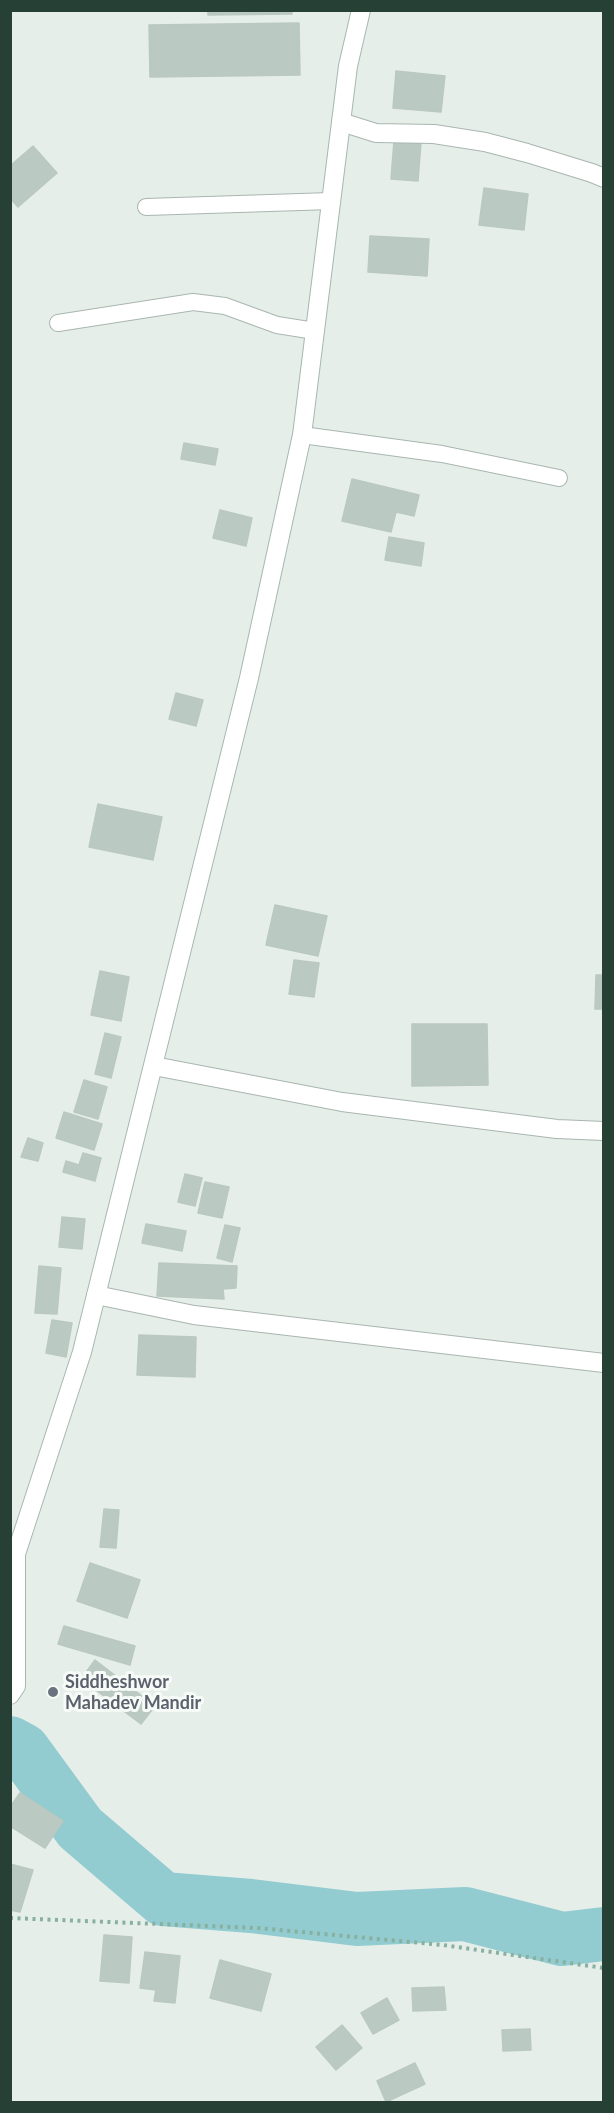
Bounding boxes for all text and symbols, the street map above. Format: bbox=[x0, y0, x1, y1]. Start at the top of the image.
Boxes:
place label: Siddheshwor Mahadev Mandir bbox=[65, 1671, 201, 1714]
marker: Siddheshwor Mahadev Mandir bbox=[46, 1685, 60, 1699]

